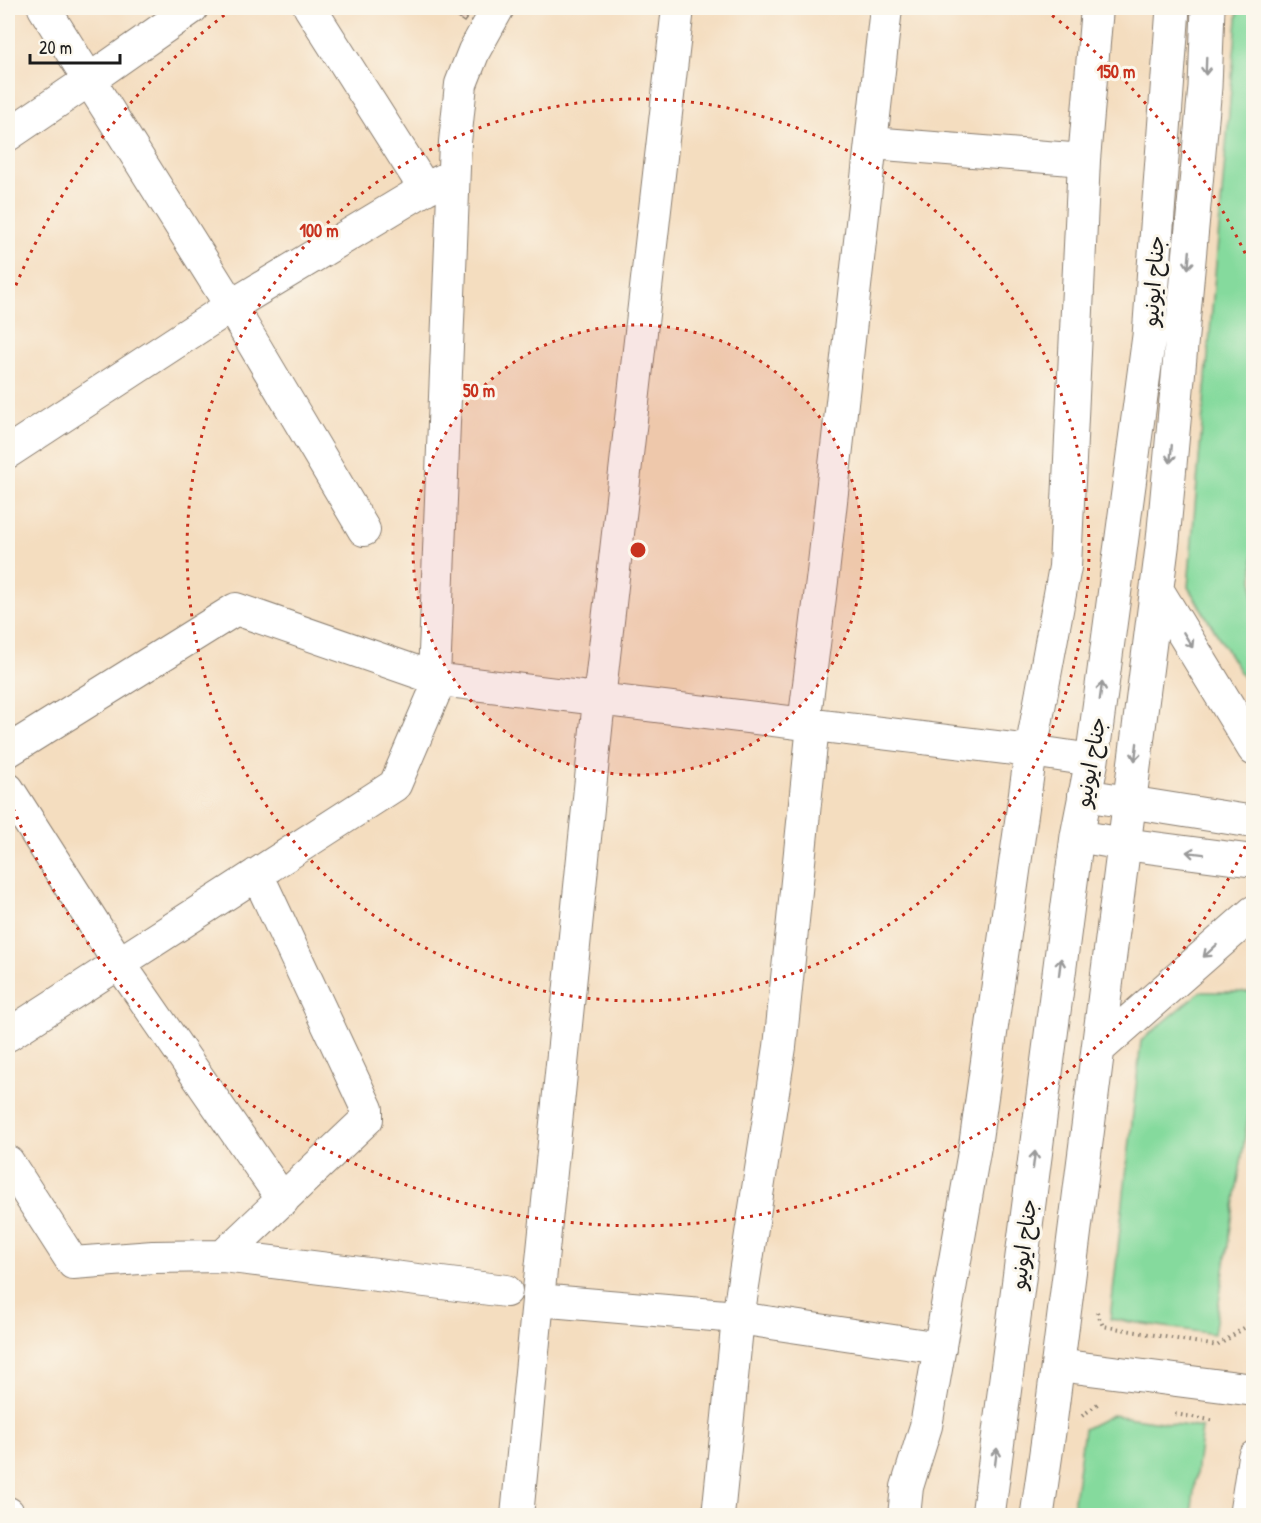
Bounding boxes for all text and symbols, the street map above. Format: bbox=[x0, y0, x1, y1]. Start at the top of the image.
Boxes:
scale bar bbox=[30, 27, 120, 65]
text: 20 m bbox=[39, 35, 72, 60]
one-way arrow bbox=[1200, 55, 1212, 75]
text: 150 m bbox=[1097, 59, 1135, 84]
text: 100 m bbox=[299, 218, 339, 243]
street label: جناح ایونیو bbox=[1135, 234, 1171, 329]
one-way arrow bbox=[1183, 250, 1194, 270]
text: 50 m bbox=[463, 378, 495, 403]
one-way arrow bbox=[1165, 444, 1176, 464]
centre of rings bbox=[628, 540, 648, 560]
one-way arrow bbox=[1182, 631, 1194, 648]
one-way arrow bbox=[1096, 682, 1107, 701]
street label: جناح ایونیو bbox=[1067, 714, 1113, 811]
one-way arrow bbox=[1130, 742, 1141, 762]
one-way arrow bbox=[1186, 848, 1206, 859]
one-way arrow bbox=[1203, 944, 1218, 958]
one-way arrow bbox=[1054, 957, 1065, 977]
one-way arrow bbox=[1029, 1151, 1040, 1170]
street label: جناح ایونیو bbox=[1002, 1197, 1043, 1292]
one-way arrow bbox=[990, 1448, 1001, 1468]

